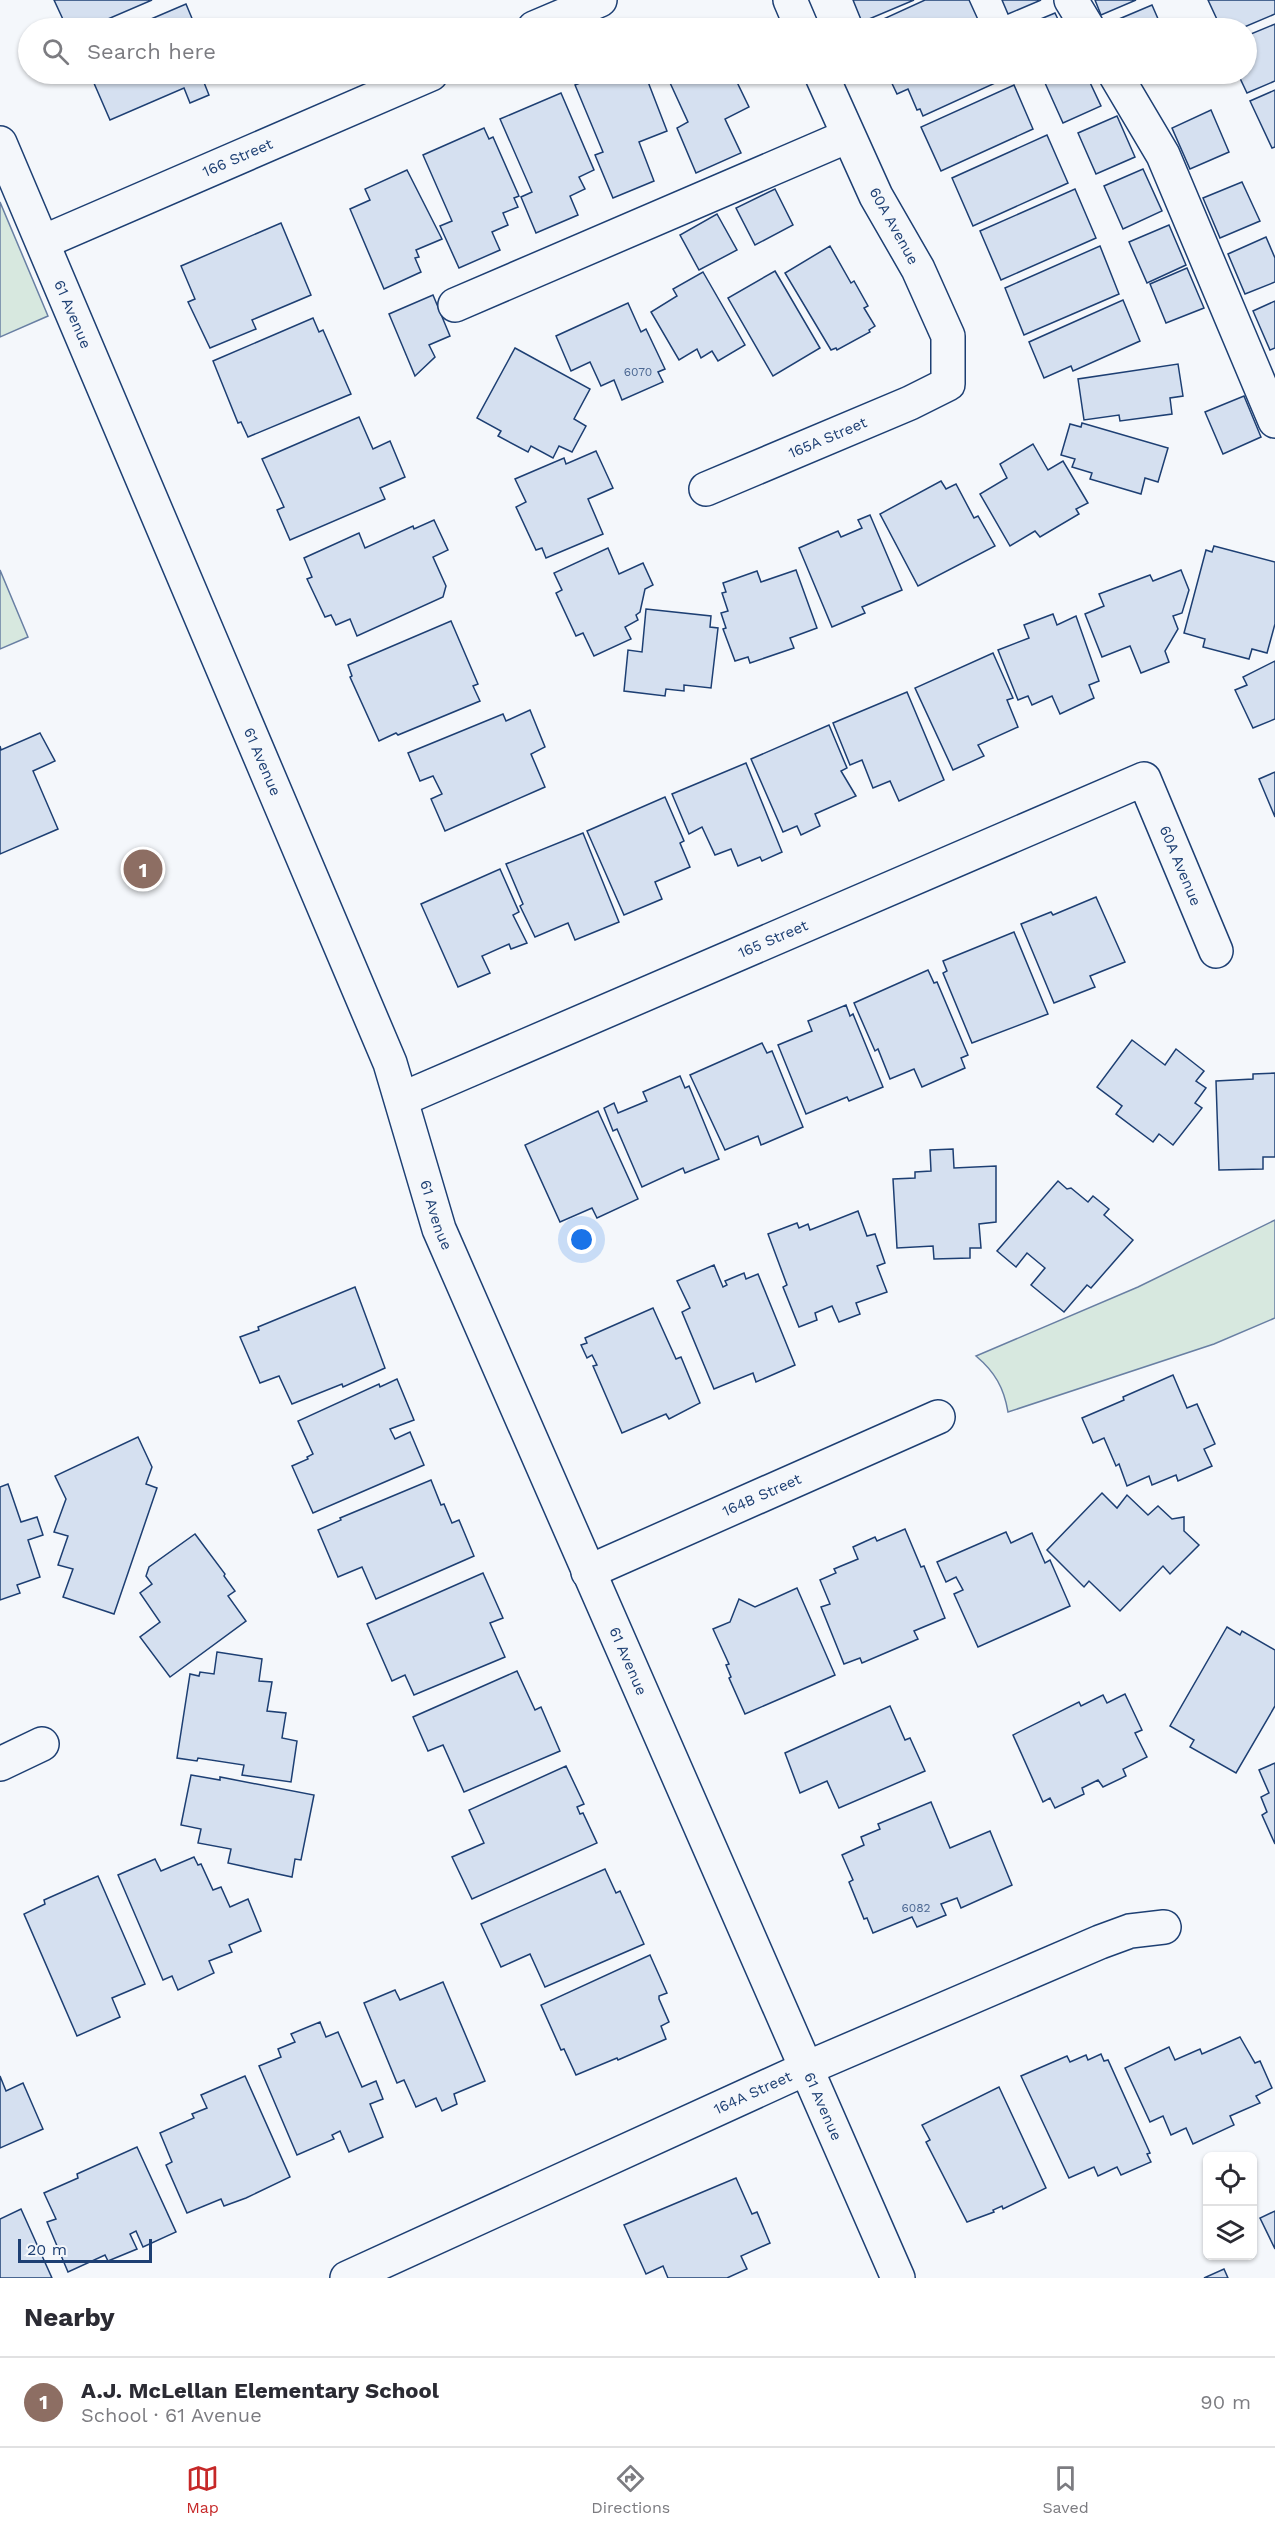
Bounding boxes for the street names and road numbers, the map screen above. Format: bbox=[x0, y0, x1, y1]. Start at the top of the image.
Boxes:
street label: 166 Street bbox=[200, 134, 276, 181]
street label: 60A Avenue bbox=[865, 184, 923, 268]
street label: 61 Avenue bbox=[50, 277, 95, 351]
street label: 165A Street bbox=[786, 413, 870, 462]
street label: 61 Avenue bbox=[240, 725, 285, 799]
street label: 60A Avenue bbox=[1155, 823, 1205, 909]
street label: 165 Street bbox=[735, 916, 811, 962]
street label: 61 Avenue bbox=[416, 1178, 456, 1253]
street label: 164B Street bbox=[720, 1469, 805, 1520]
street label: 61 Avenue bbox=[605, 1624, 651, 1698]
street label: 164A Street bbox=[711, 2067, 795, 2118]
street label: 61 Avenue bbox=[800, 2069, 846, 2143]

